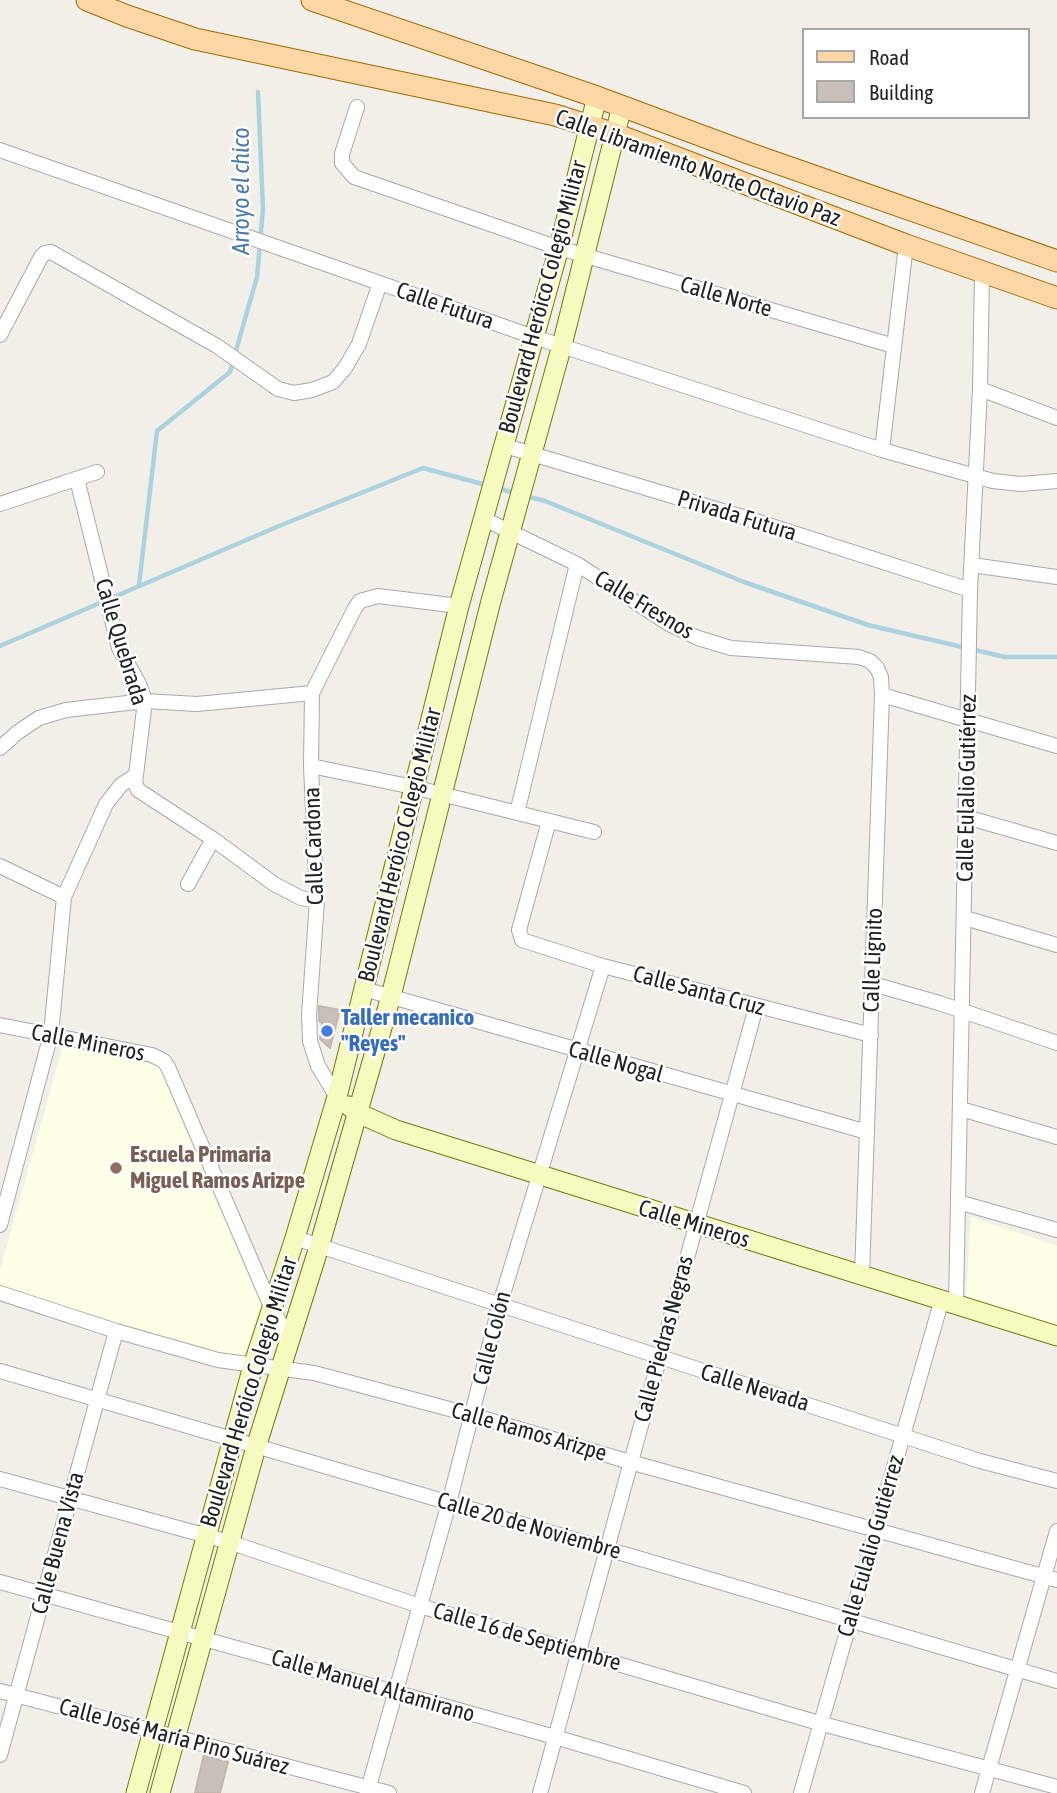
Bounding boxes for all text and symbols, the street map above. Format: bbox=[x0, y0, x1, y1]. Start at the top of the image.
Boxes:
legend bbox=[802, 28, 1029, 119]
text: Road bbox=[869, 45, 909, 69]
text: Building bbox=[869, 80, 933, 104]
street label: Calle Libramiento Norte Octavio Paz bbox=[552, 104, 844, 232]
water label: Arroyo el chico bbox=[227, 127, 255, 255]
street label: Boulevard Heróico Colegio Militar bbox=[493, 157, 593, 437]
street label: Calle Norte bbox=[677, 271, 775, 323]
street label: Calle Futura bbox=[393, 276, 497, 336]
street label: Privada Futura bbox=[674, 485, 800, 547]
street label: Calle Fresnos bbox=[589, 565, 699, 645]
street label: Calle Quebrada bbox=[89, 575, 153, 709]
street label: Calle Eulalio Gutiérrez bbox=[952, 694, 982, 882]
street label: Boulevard Heróico Colegio Militar bbox=[353, 705, 447, 985]
street label: Calle Cardona bbox=[298, 787, 330, 905]
street label: Calle Lignito bbox=[857, 907, 889, 1013]
street label: Calle Santa Cruz bbox=[630, 960, 768, 1022]
place label: Taller mecanico "Reyes" bbox=[341, 1004, 474, 1058]
street label: Calle Mineros bbox=[29, 1019, 147, 1067]
marker: Taller mecanico "Reyes" bbox=[319, 1023, 335, 1039]
street label: Calle Nogal bbox=[565, 1035, 667, 1089]
place label: Escuela Primaria Miguel Ramos Arizpe bbox=[130, 1141, 305, 1195]
marker: Escuela Primaria Miguel Ramos Arizpe bbox=[108, 1160, 124, 1176]
street label: Calle Mineros bbox=[635, 1194, 753, 1254]
street label: Boulevard Heróico Colegio Militar bbox=[195, 1253, 303, 1531]
street label: Calle Piedras Negras bbox=[629, 1253, 699, 1425]
street label: Calle Colón bbox=[467, 1288, 517, 1388]
street label: Calle Nevada bbox=[697, 1358, 813, 1418]
street label: Calle Ramos Arizpe bbox=[448, 1397, 610, 1467]
street label: Calle Eulalio Gutiérrez bbox=[832, 1452, 910, 1640]
street label: Calle Buena Vista bbox=[26, 1469, 90, 1617]
street label: Calle 20 de Noviembre bbox=[434, 1487, 624, 1565]
street label: Calle 16 de Septiembre bbox=[430, 1597, 624, 1677]
street label: Calle Manuel Altamirano bbox=[268, 1644, 478, 1728]
street label: Calle José María Pino Suárez bbox=[56, 1693, 292, 1781]

